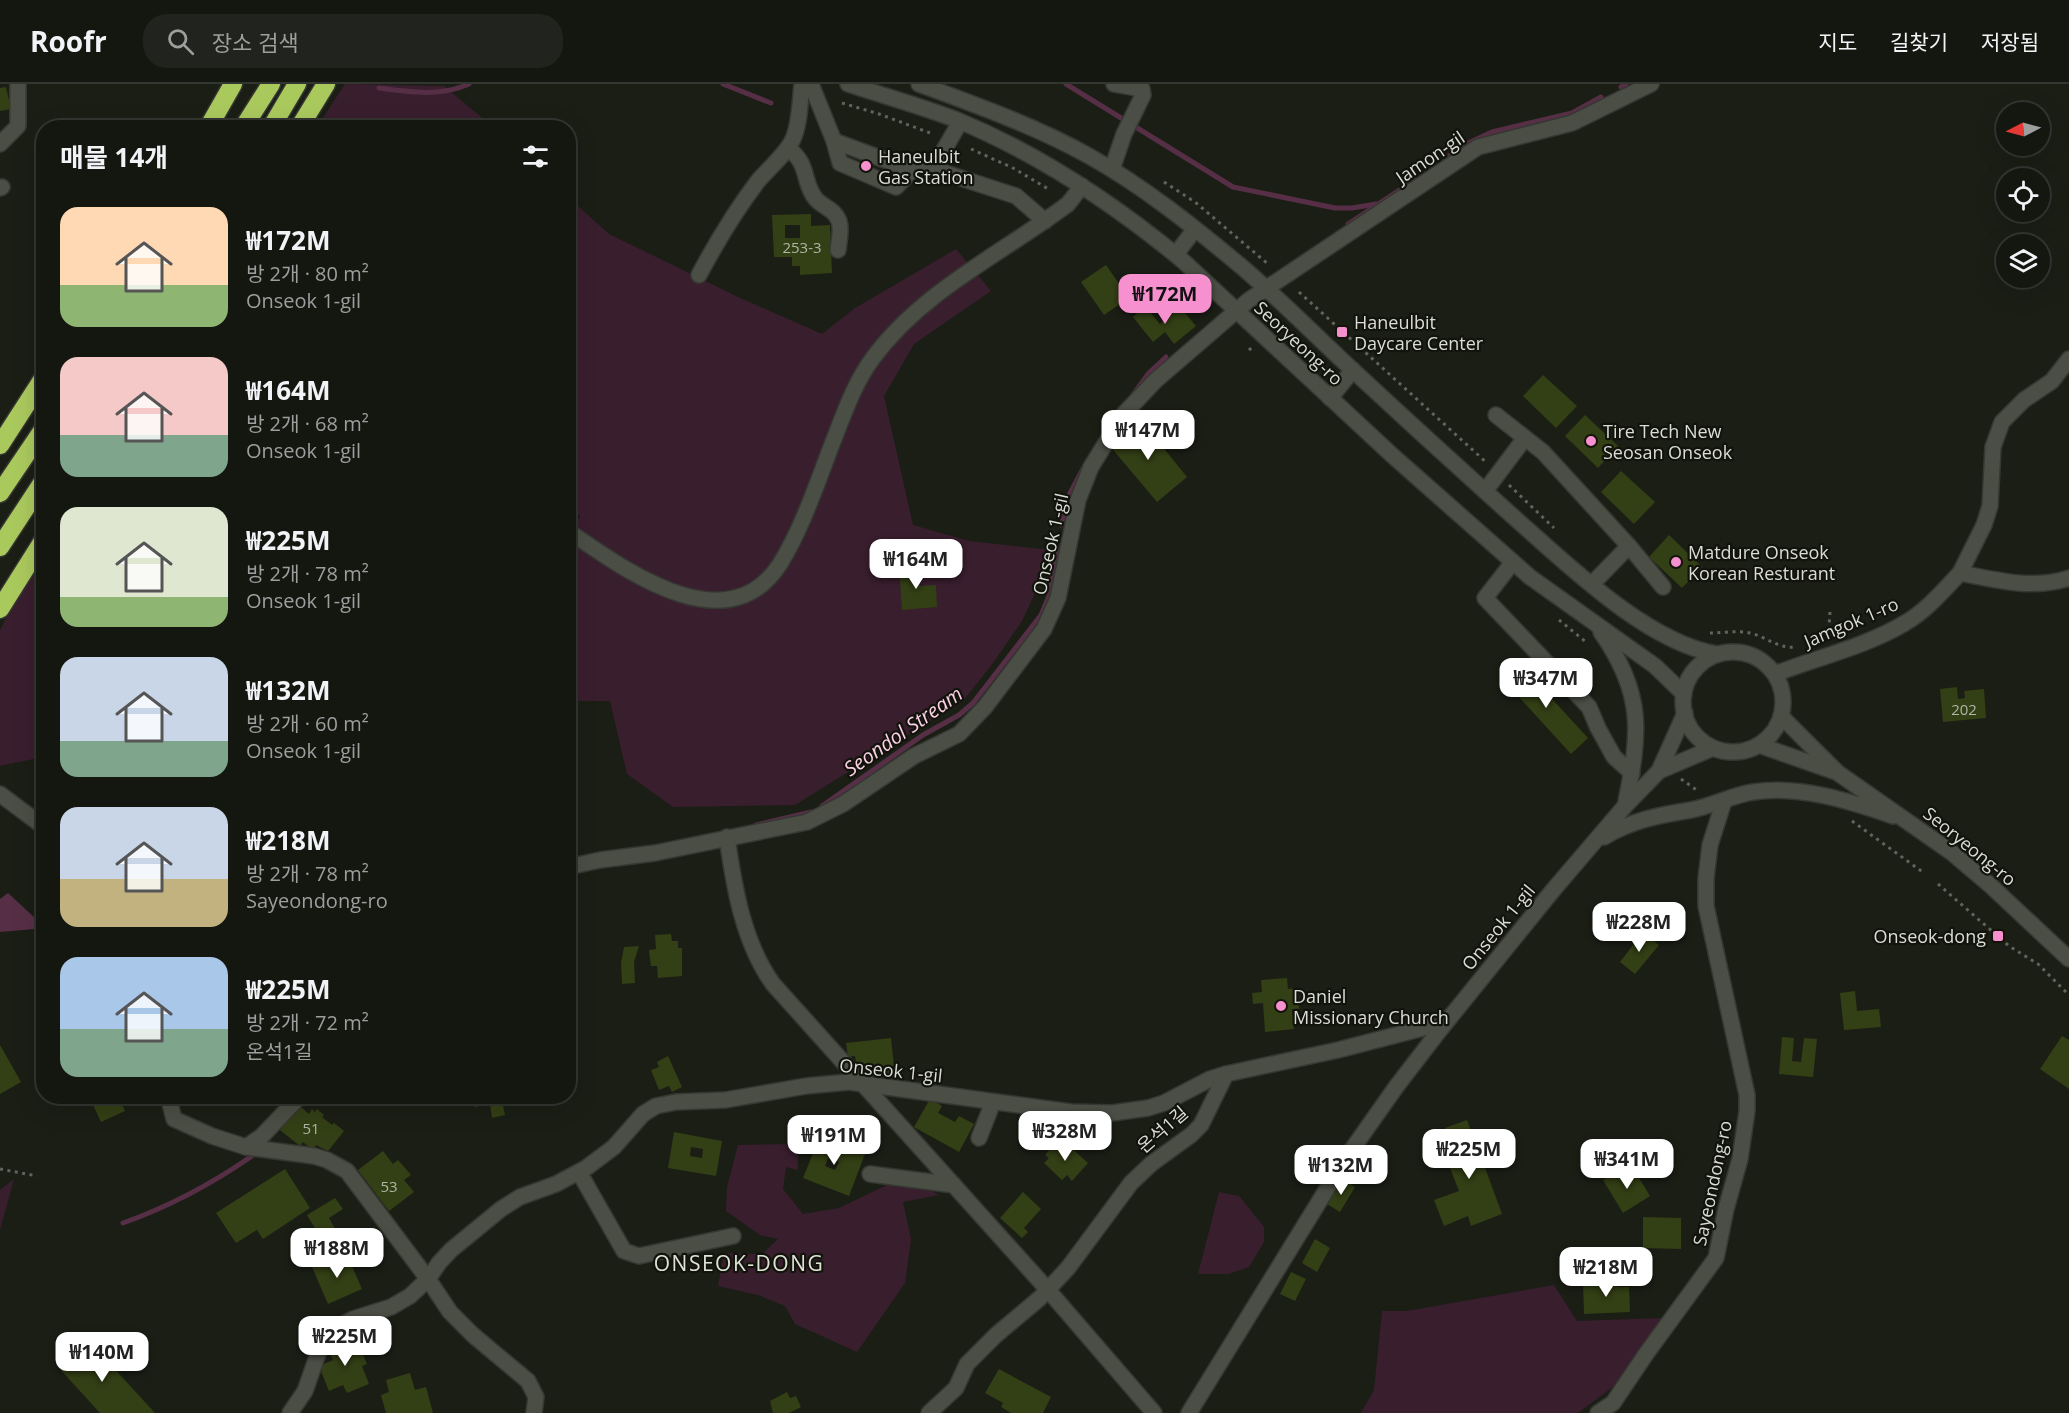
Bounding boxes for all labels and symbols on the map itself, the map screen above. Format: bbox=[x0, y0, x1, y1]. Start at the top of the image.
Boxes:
north arrow bbox=[1996, 102, 2050, 156]
street label: Jamon-gil bbox=[1389, 125, 1469, 190]
place label: Haneulbit Gas Station bbox=[878, 144, 973, 189]
marker: Haneulbit Gas Station bbox=[859, 159, 873, 173]
house number: 253-3 bbox=[782, 237, 822, 257]
pin: ₩172M bbox=[1123, 274, 1207, 325]
street label: Seoryeong-ro bbox=[1250, 296, 1348, 390]
place label: Haneulbit Daycare Center bbox=[1354, 310, 1484, 355]
marker: Haneulbit Daycare Center bbox=[1335, 325, 1349, 339]
pin: ₩147M bbox=[1106, 410, 1190, 461]
place label: Tire Tech New Seosan Onseok bbox=[1603, 419, 1733, 464]
marker: Tire Tech New Seosan Onseok bbox=[1584, 434, 1598, 448]
street label: Onseok 1-gil bbox=[1027, 491, 1073, 597]
pin: ₩164M bbox=[874, 539, 958, 590]
place label: Matdure Onseok Korean Resturant bbox=[1688, 540, 1835, 585]
marker: Matdure Onseok Korean Resturant bbox=[1669, 555, 1683, 569]
street label: Jamgok 1-ro bbox=[1798, 591, 1902, 653]
pin: ₩347M bbox=[1504, 658, 1588, 709]
water label: Seondol Stream bbox=[838, 680, 968, 782]
house number: 202 bbox=[1951, 699, 1977, 719]
street label: Seoryeong-ro bbox=[1919, 801, 2021, 891]
street label: Onseok 1-gil bbox=[1456, 879, 1540, 975]
pin: ₩228M bbox=[1597, 902, 1681, 953]
place label: Onseok-dong bbox=[1874, 924, 1986, 948]
marker: Onseok-dong bbox=[1991, 929, 2005, 943]
place label: Daniel Missionary Church bbox=[1293, 984, 1449, 1029]
marker: Daniel Missionary Church bbox=[1274, 999, 1288, 1013]
street label: Onseok 1-gil bbox=[838, 1053, 944, 1087]
street label: 온석1길 bbox=[1131, 1100, 1193, 1158]
pin: ₩328M bbox=[1023, 1111, 1107, 1162]
pin: ₩191M bbox=[792, 1115, 876, 1166]
house number: 51 bbox=[302, 1118, 320, 1138]
street label: Sayeondong-ro bbox=[1687, 1118, 1737, 1248]
pin: ₩225M bbox=[1427, 1129, 1511, 1180]
pin: ₩341M bbox=[1585, 1139, 1669, 1190]
pin: ₩132M bbox=[1299, 1145, 1383, 1196]
house number: 53 bbox=[380, 1176, 398, 1196]
pin: ₩188M bbox=[295, 1228, 379, 1279]
pin: ₩218M bbox=[1564, 1247, 1648, 1298]
district label: ONSEOK-DONG bbox=[654, 1249, 824, 1277]
pin: ₩225M bbox=[303, 1316, 387, 1367]
pin: ₩140M bbox=[60, 1332, 144, 1383]

